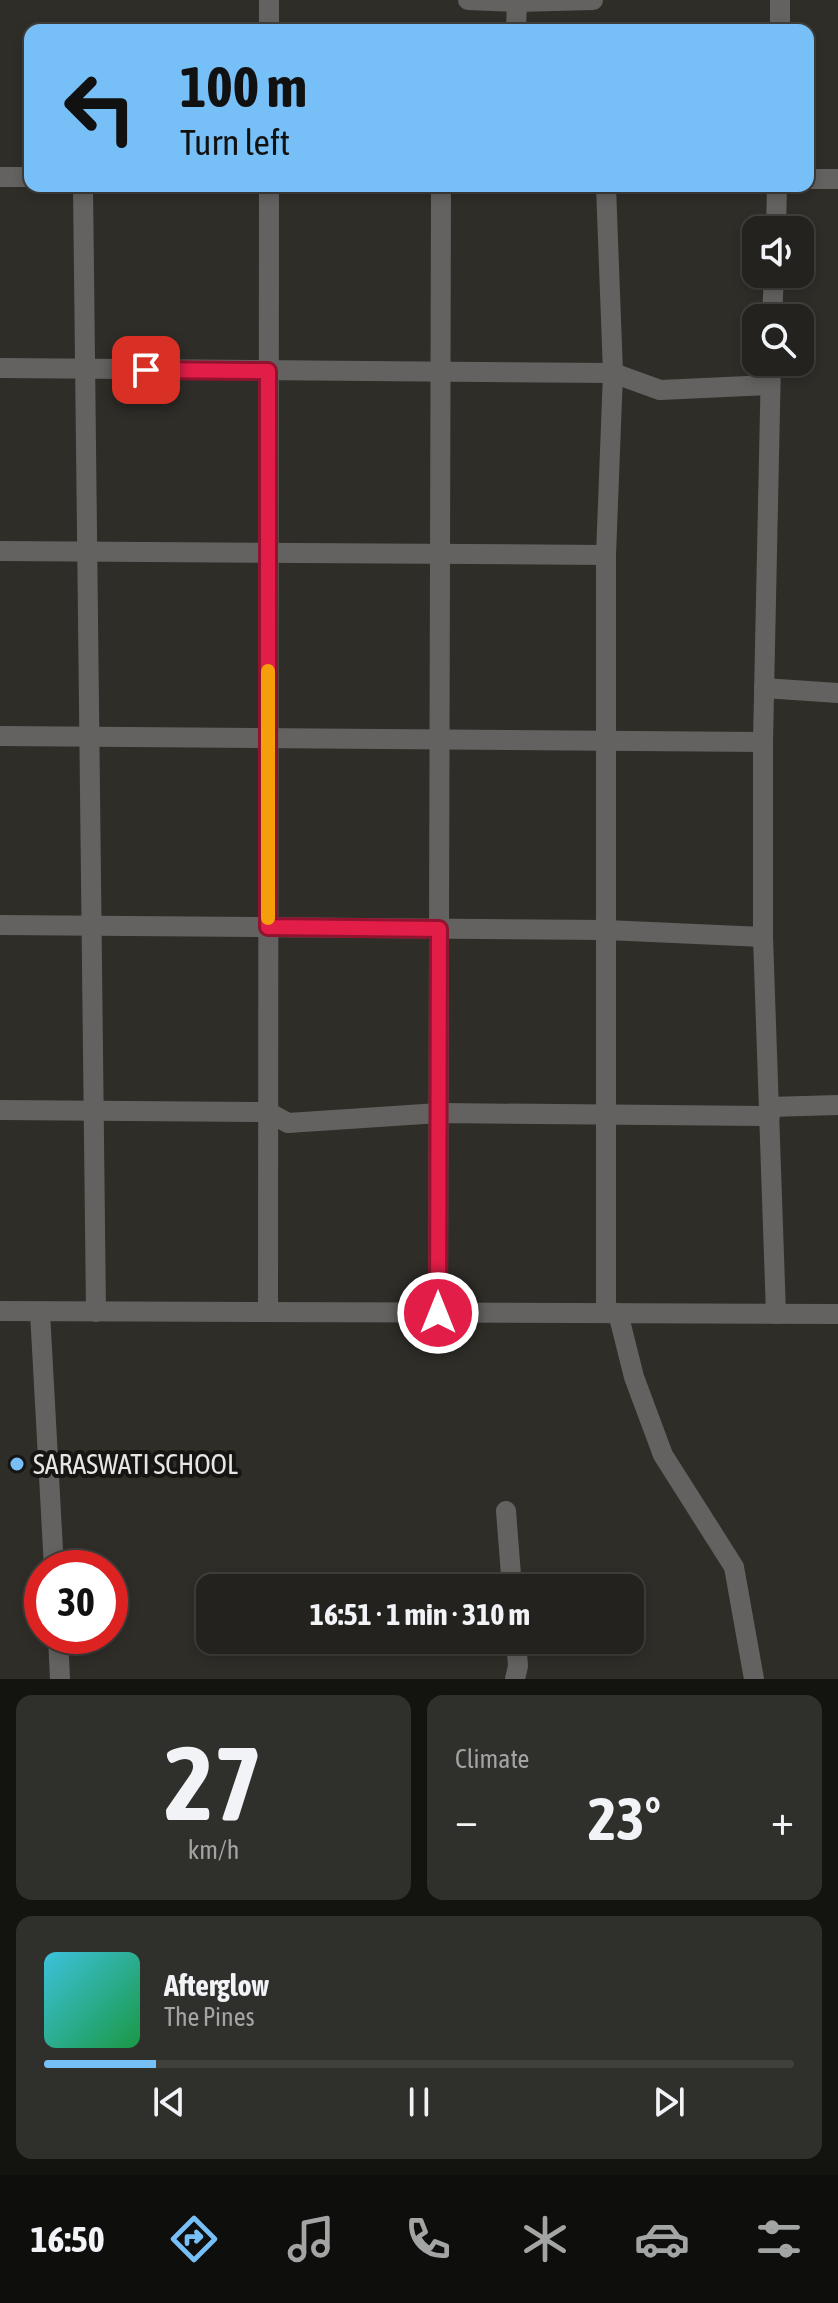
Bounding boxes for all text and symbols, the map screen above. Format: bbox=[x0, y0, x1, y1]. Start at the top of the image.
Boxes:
text: 100 m bbox=[180, 55, 307, 119]
icon: left bbox=[48, 56, 152, 160]
text: Turn left bbox=[180, 121, 290, 163]
map controls bbox=[742, 216, 814, 376]
button: sound bbox=[742, 216, 814, 288]
button: search bbox=[742, 304, 814, 376]
pin bbox=[112, 336, 180, 404]
icon: arrive bbox=[124, 348, 168, 392]
position arrow bbox=[396, 1271, 480, 1355]
place label: SARASWATI SCHOOL bbox=[33, 1448, 238, 1480]
marker: SARASWATI SCHOOL bbox=[8, 1455, 26, 1473]
speed limit sign: 30 bbox=[24, 1550, 128, 1654]
text: 16:51 · 1 min · 310 m bbox=[310, 1597, 530, 1631]
text: 27 bbox=[165, 1723, 262, 1842]
text: Climate bbox=[455, 1744, 529, 1774]
text: 23° bbox=[588, 1784, 661, 1853]
text: − bbox=[455, 1794, 478, 1844]
text: + bbox=[771, 1794, 794, 1844]
text: km/h bbox=[188, 1835, 239, 1865]
text: Afterglow bbox=[164, 1968, 269, 2002]
text: The Pines bbox=[164, 2002, 255, 2032]
icon: previous bbox=[147, 2080, 191, 2124]
icon: pause bbox=[397, 2080, 441, 2124]
icon: next bbox=[647, 2080, 691, 2124]
icon: directions bbox=[166, 2211, 222, 2267]
icon: music bbox=[283, 2211, 339, 2267]
icon: phone bbox=[400, 2211, 456, 2267]
icon: climate bbox=[517, 2211, 573, 2267]
icon: car bbox=[634, 2211, 690, 2267]
icon: filters bbox=[751, 2211, 807, 2267]
text: 16:50 bbox=[31, 2218, 105, 2260]

